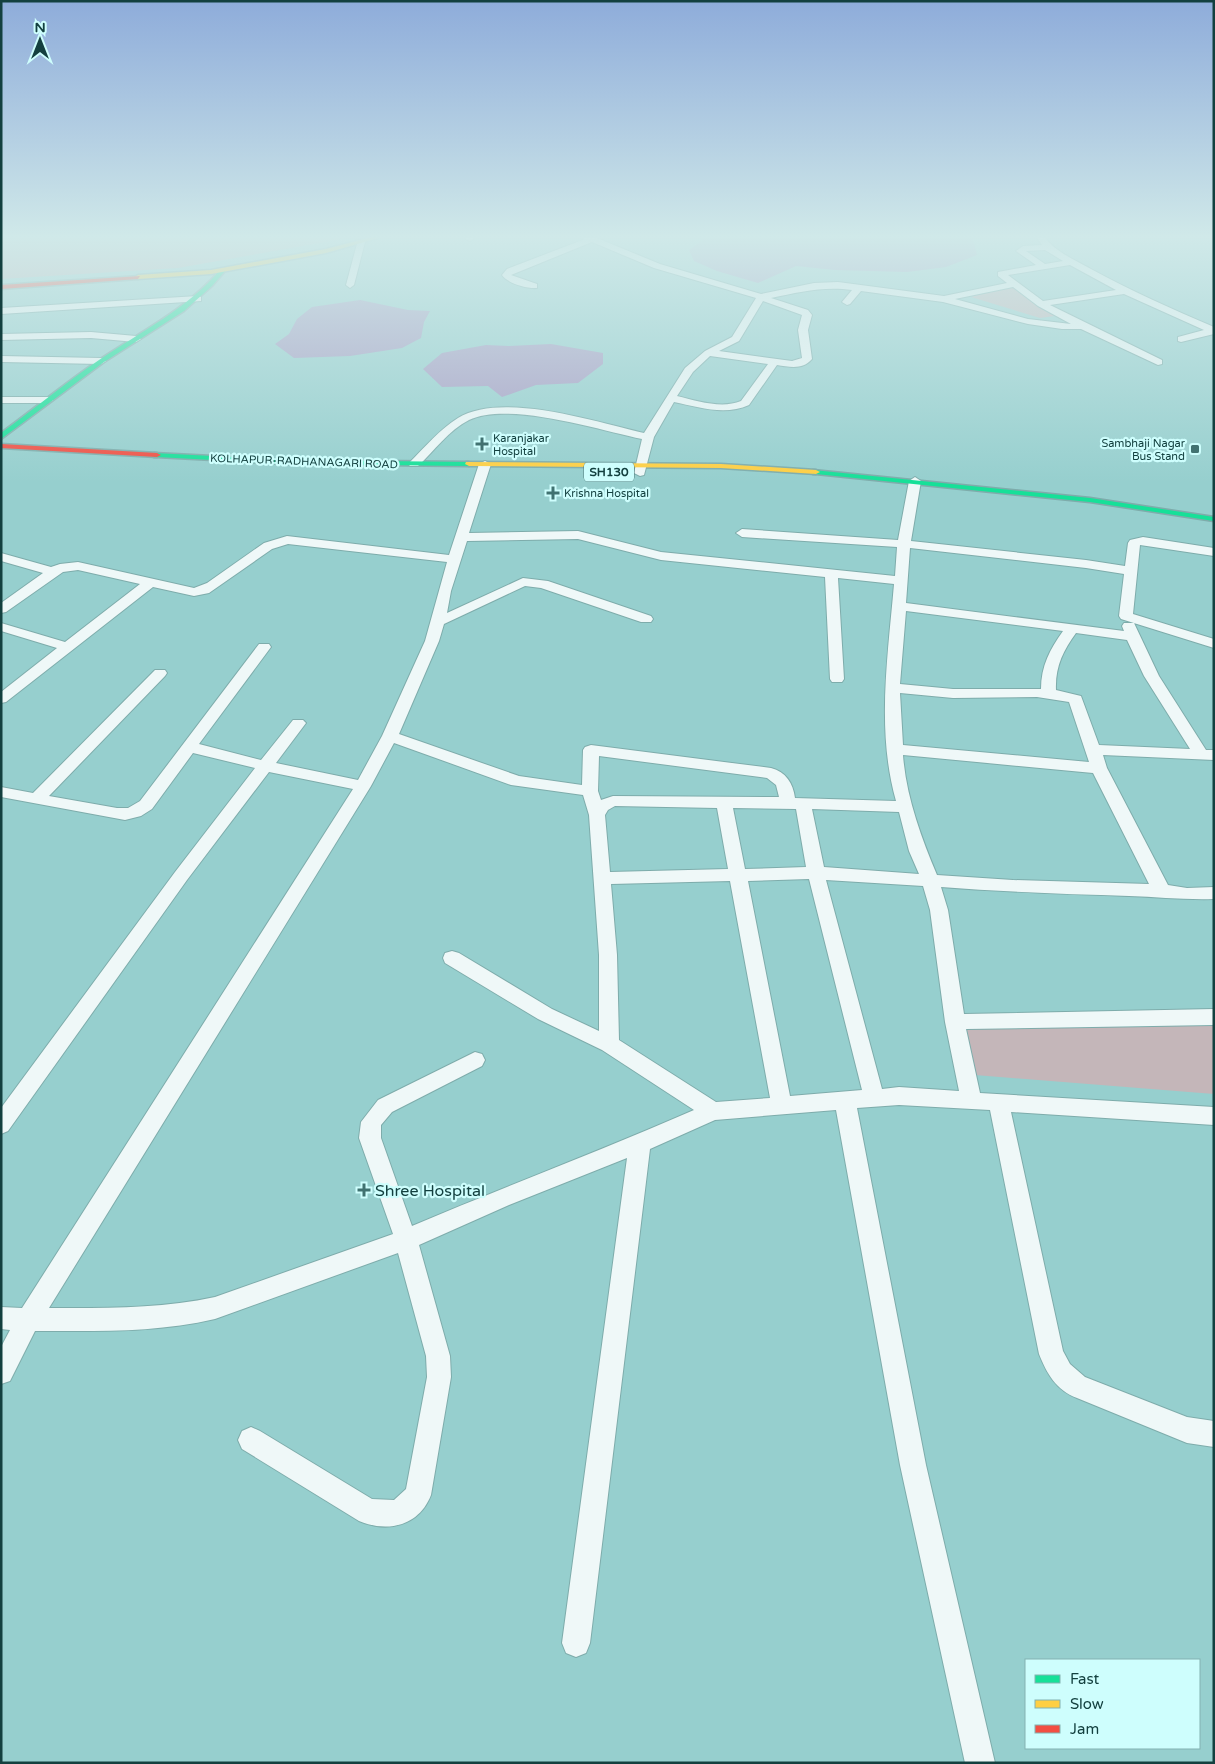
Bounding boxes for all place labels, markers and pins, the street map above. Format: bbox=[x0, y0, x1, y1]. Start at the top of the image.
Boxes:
place label: Karanjakar Hospital bbox=[493, 432, 550, 458]
marker: Karanjakar Hospital bbox=[475, 437, 489, 451]
place label: Sambhaji Nagar Bus Stand bbox=[1101, 437, 1186, 463]
marker: Sambhaji Nagar Bus Stand bbox=[1189, 443, 1201, 455]
marker: Krishna Hospital bbox=[546, 486, 560, 500]
place label: Krishna Hospital bbox=[564, 487, 649, 500]
place label: Shree Hospital bbox=[375, 1181, 485, 1201]
marker: Shree Hospital bbox=[357, 1183, 371, 1197]

